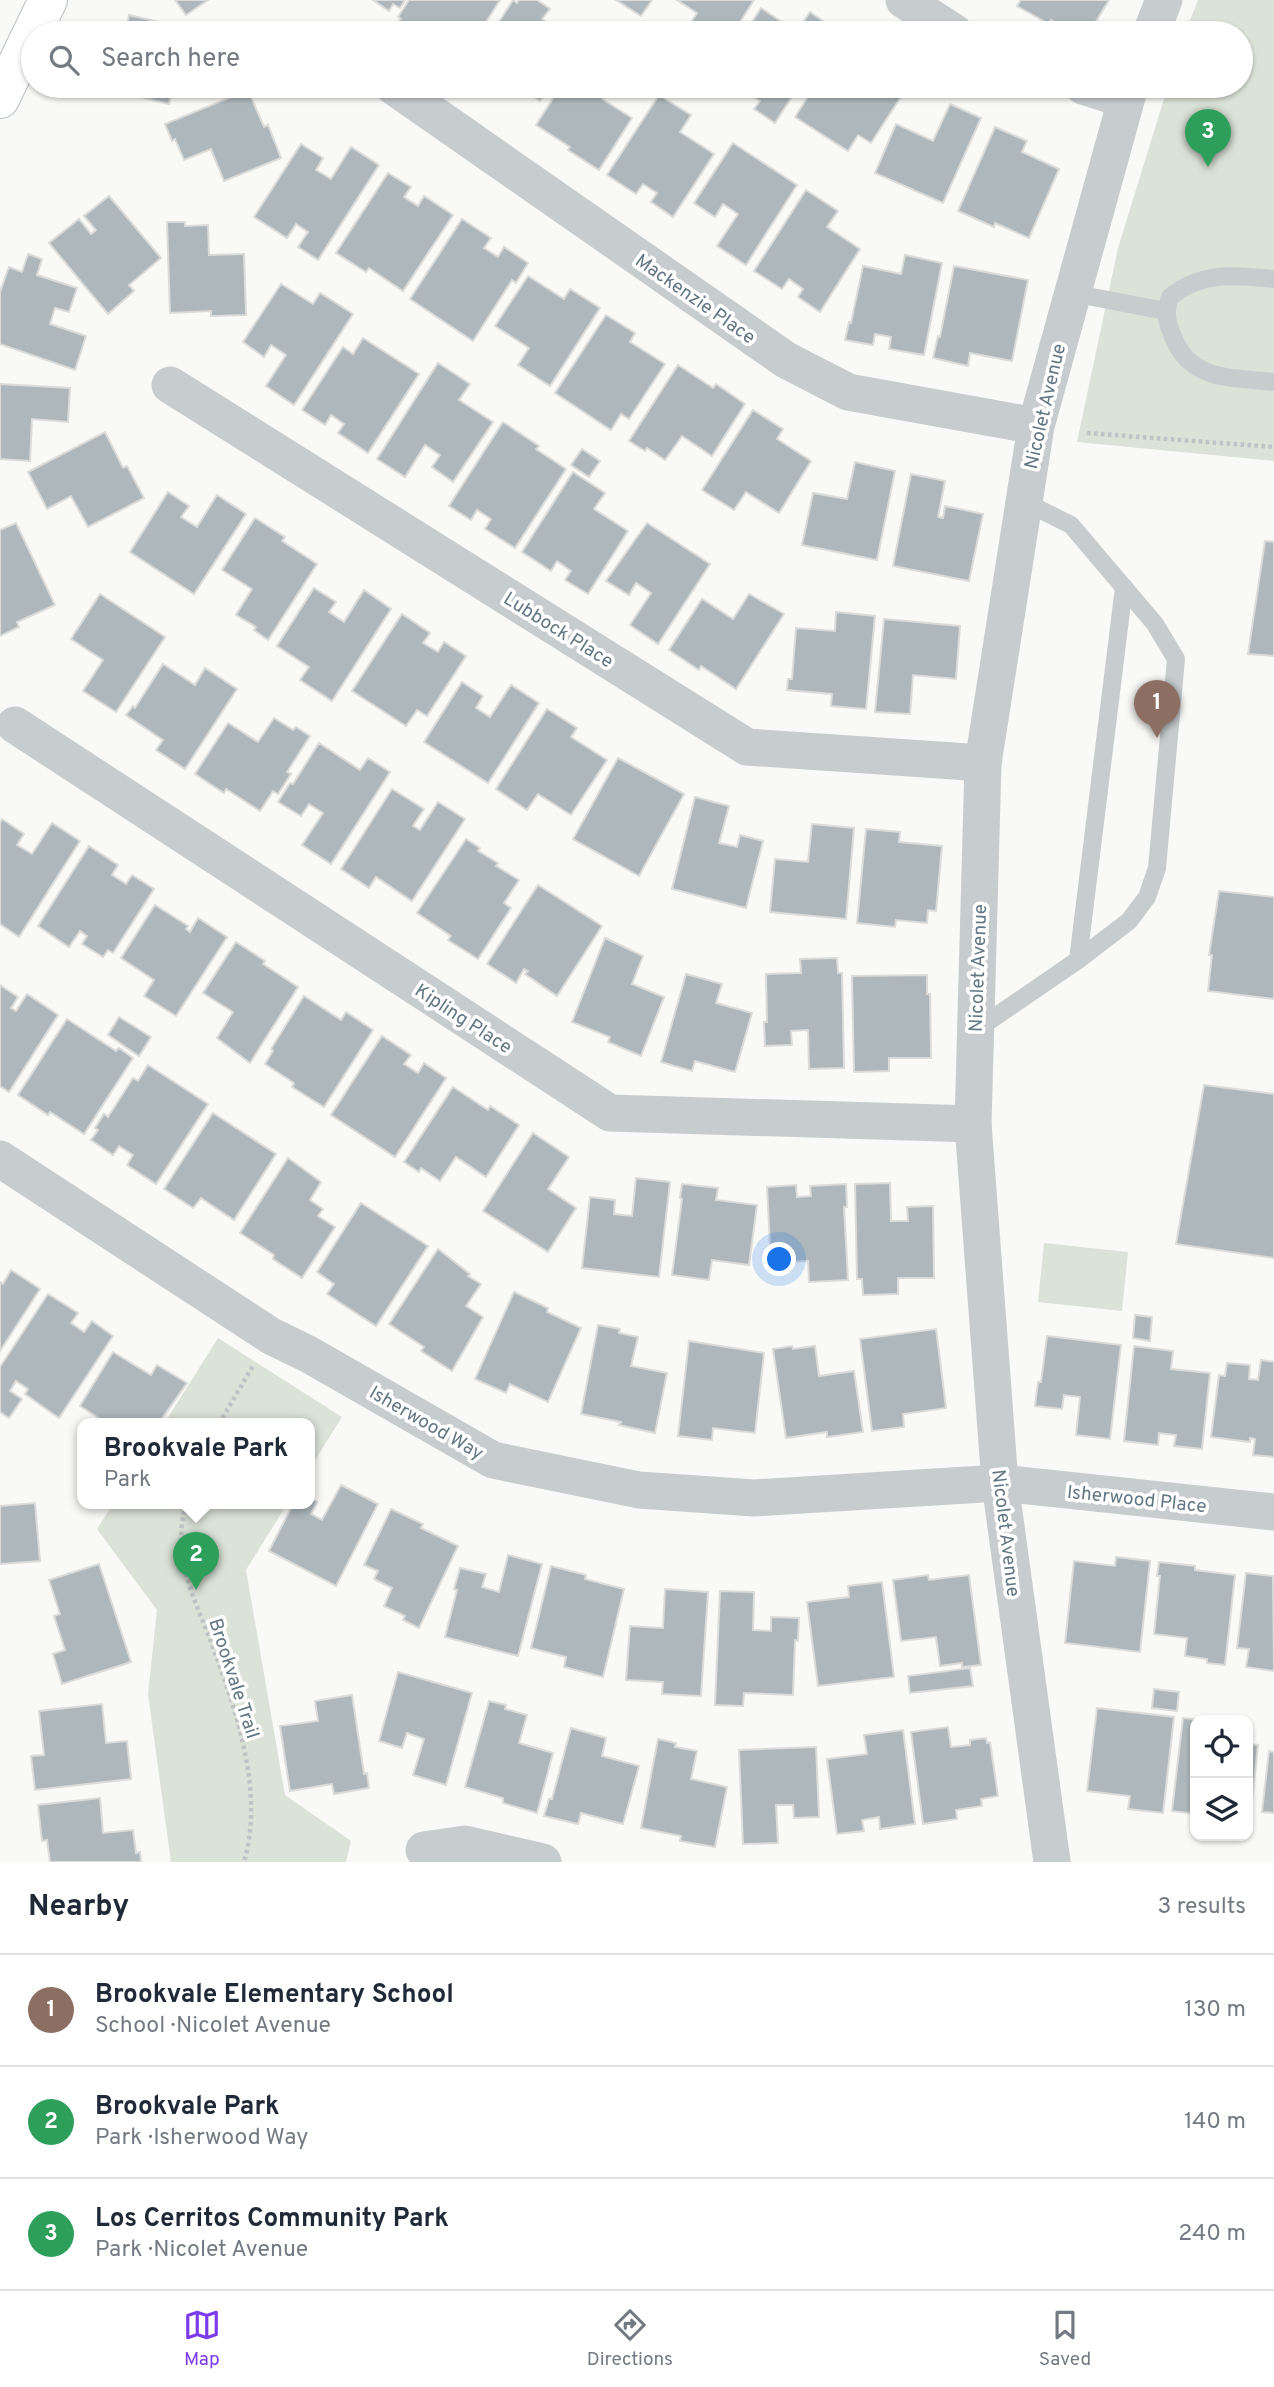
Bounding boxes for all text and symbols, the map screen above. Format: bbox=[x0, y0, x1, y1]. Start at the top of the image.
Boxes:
search box bbox=[21, 21, 1253, 98]
icon: search bbox=[45, 41, 83, 79]
text: Search here bbox=[101, 43, 240, 76]
pin: 3 bbox=[1185, 109, 1231, 167]
street label: Mackenzie Place bbox=[630, 249, 760, 350]
street label: Nicolet Avenue bbox=[1020, 341, 1072, 471]
street label: Lubbock Place bbox=[499, 587, 617, 674]
pin: 1 bbox=[1134, 680, 1180, 738]
street label: Nicolet Avenue bbox=[965, 904, 993, 1032]
street label: Kipling Place bbox=[410, 979, 516, 1060]
your location bbox=[762, 1242, 796, 1276]
street label: Isherwood Way bbox=[364, 1381, 488, 1466]
popup bbox=[77, 1418, 315, 1509]
text: Brookvale Park bbox=[104, 1433, 288, 1466]
text: Park bbox=[104, 1466, 151, 1495]
street label: Nicolet Avenue bbox=[985, 1468, 1025, 1598]
street label: Isherwood Place bbox=[1066, 1481, 1208, 1519]
pin: 2 bbox=[173, 1532, 219, 1590]
street label: Brookvale Trail bbox=[202, 1615, 264, 1742]
map controls bbox=[1190, 1715, 1253, 1841]
button: locate bbox=[1190, 1715, 1253, 1778]
button: layers bbox=[1190, 1778, 1253, 1841]
text: Nearby bbox=[28, 1889, 129, 1926]
text: 3 results bbox=[1157, 1893, 1246, 1922]
text: Brookvale Elementary School bbox=[95, 1979, 454, 2012]
text: 1 bbox=[46, 1996, 56, 2025]
text: 130 m bbox=[1184, 1996, 1246, 2025]
text: School · Nicolet Avenue bbox=[95, 2012, 331, 2041]
text: Brookvale Park bbox=[95, 2091, 280, 2124]
text: 2 bbox=[44, 2108, 58, 2137]
text: 140 m bbox=[1184, 2108, 1246, 2137]
text: Park · Isherwood Way bbox=[95, 2124, 308, 2153]
text: Los Cerritos Community Park bbox=[95, 2203, 449, 2236]
text: 3 bbox=[44, 2220, 58, 2249]
text: 240 m bbox=[1178, 2220, 1246, 2249]
text: Park · Nicolet Avenue bbox=[95, 2236, 308, 2265]
tab: Map bbox=[183, 2306, 221, 2372]
tab: Directions bbox=[587, 2306, 673, 2372]
tab: Saved bbox=[1039, 2306, 1091, 2372]

